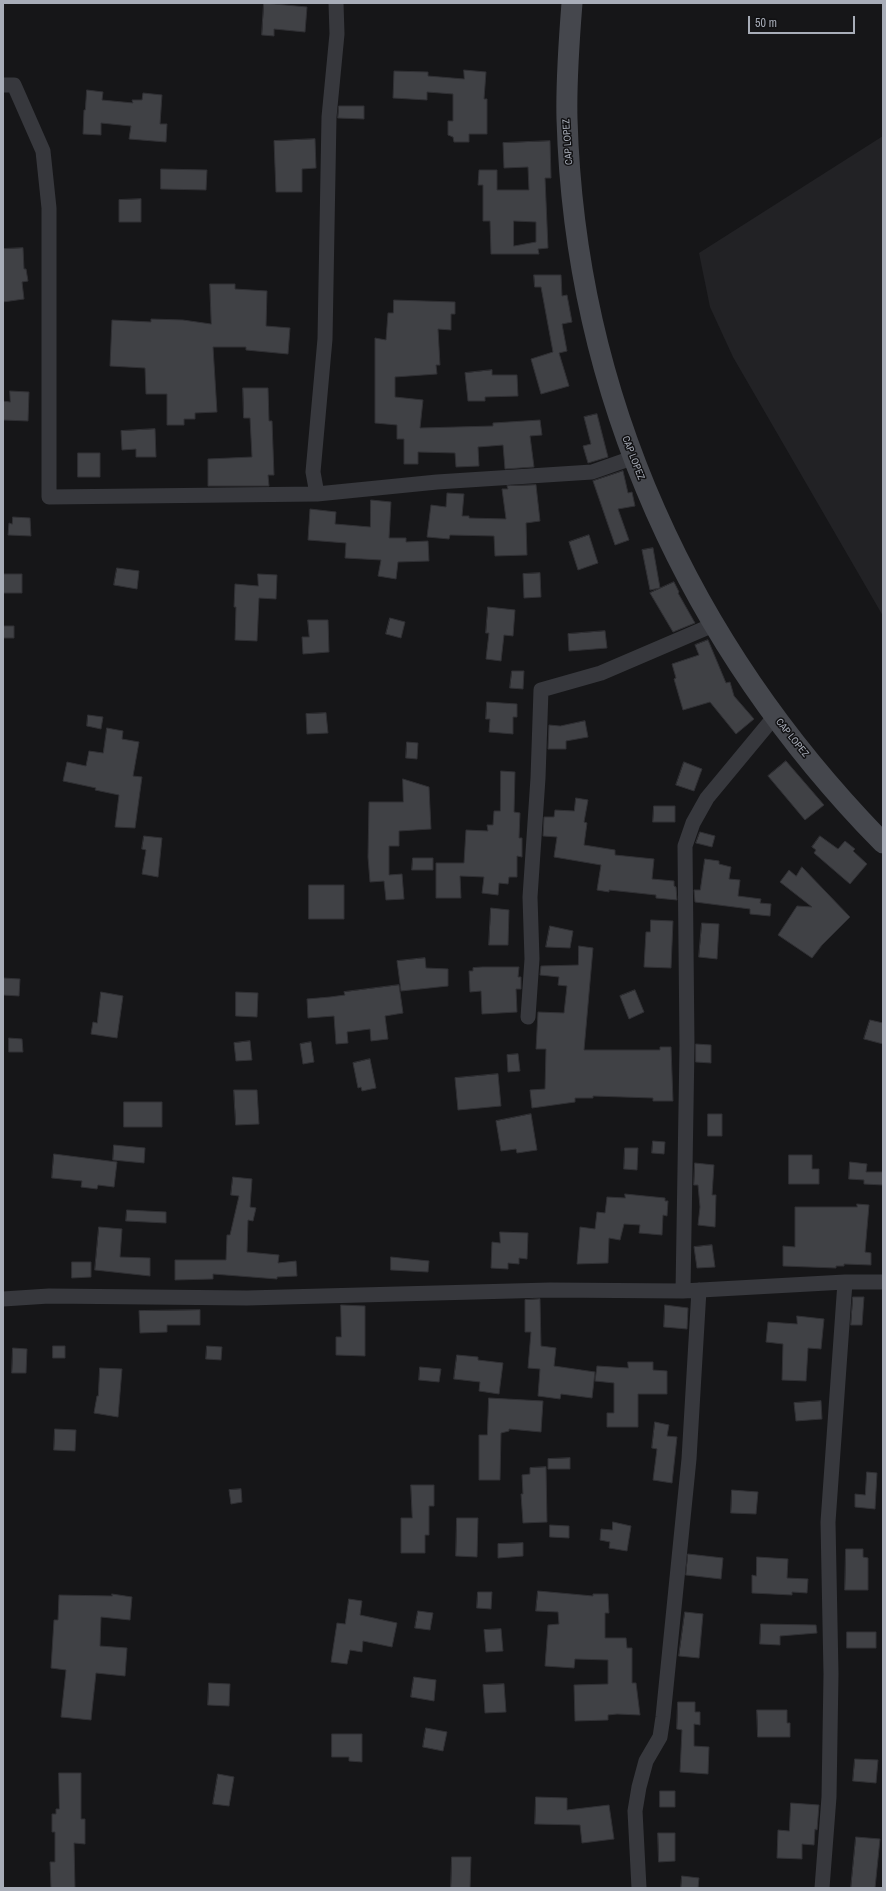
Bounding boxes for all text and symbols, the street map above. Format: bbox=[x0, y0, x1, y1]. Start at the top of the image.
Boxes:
scale bar bbox=[750, 8, 857, 34]
text: 50 m bbox=[755, 15, 777, 31]
street label: CAP LOPEZ bbox=[560, 119, 576, 165]
street label: CAP LOPEZ bbox=[619, 434, 647, 482]
street label: CAP LOPEZ bbox=[773, 716, 811, 760]

